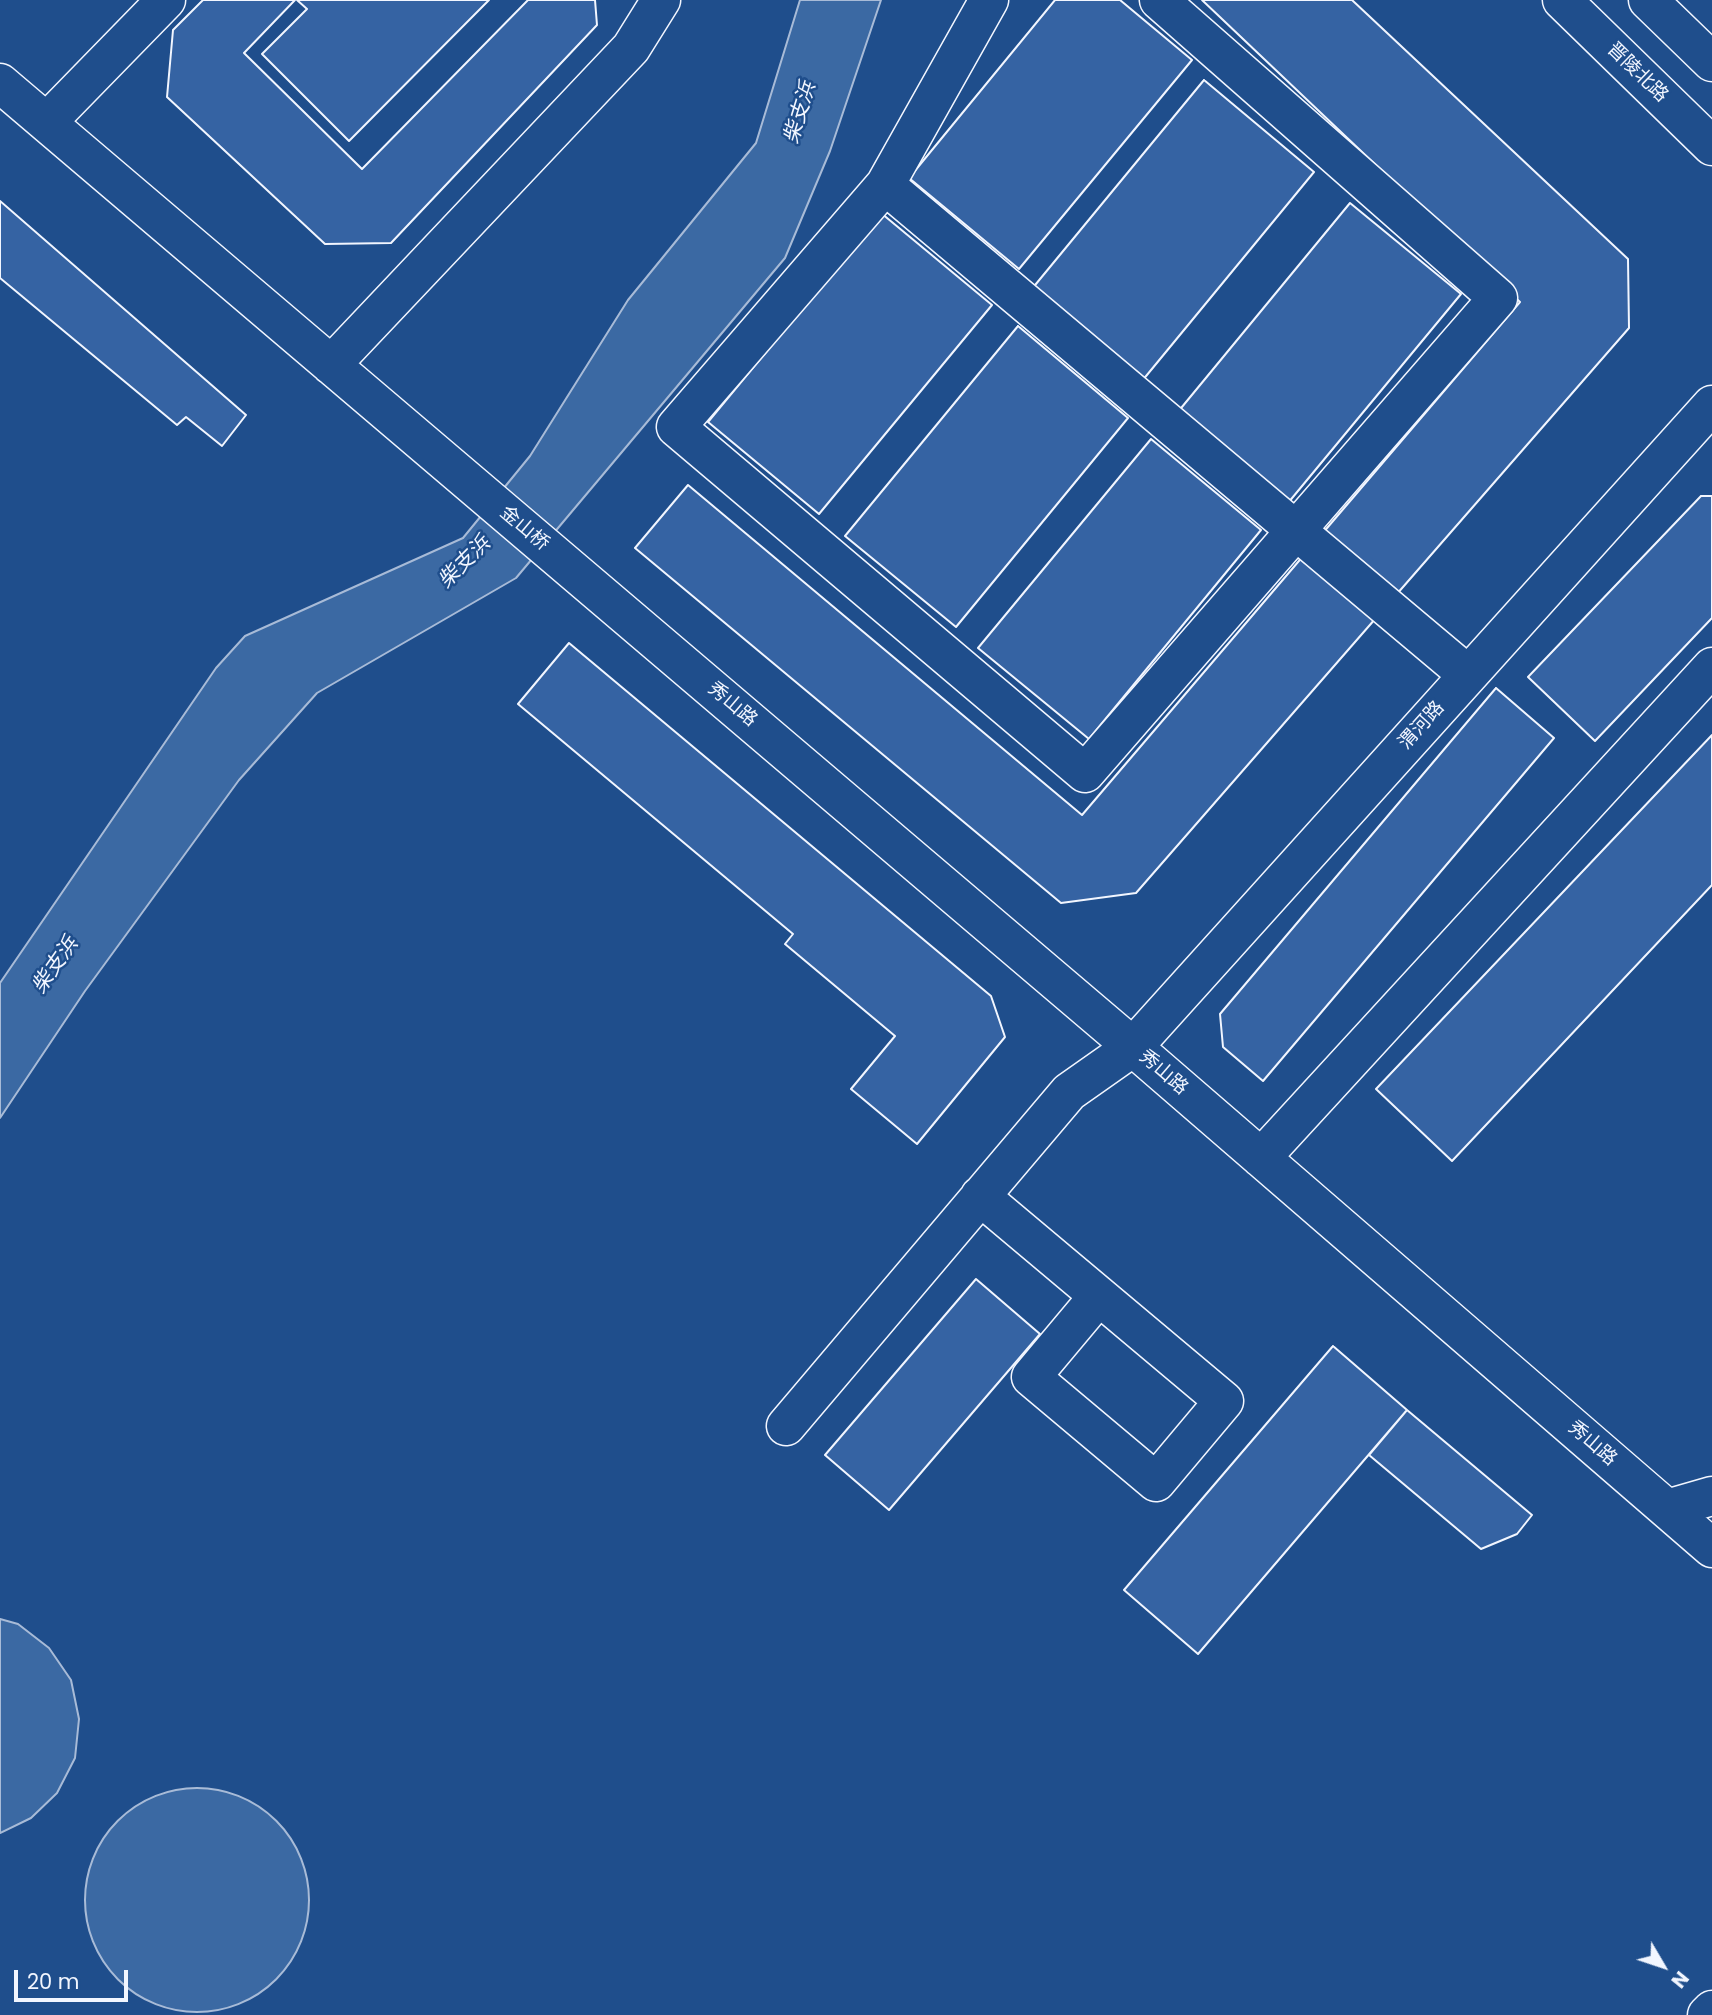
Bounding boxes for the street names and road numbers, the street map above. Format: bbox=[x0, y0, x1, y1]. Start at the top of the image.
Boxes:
street label: 晋陵北路 bbox=[1602, 38, 1672, 108]
street label: 金山桥 bbox=[495, 502, 553, 556]
street label: 秀山路 bbox=[703, 678, 761, 732]
street label: 渭河路 bbox=[1394, 697, 1450, 755]
street label: 秀山路 bbox=[1134, 1046, 1192, 1100]
street label: 秀山路 bbox=[1563, 1417, 1621, 1471]

